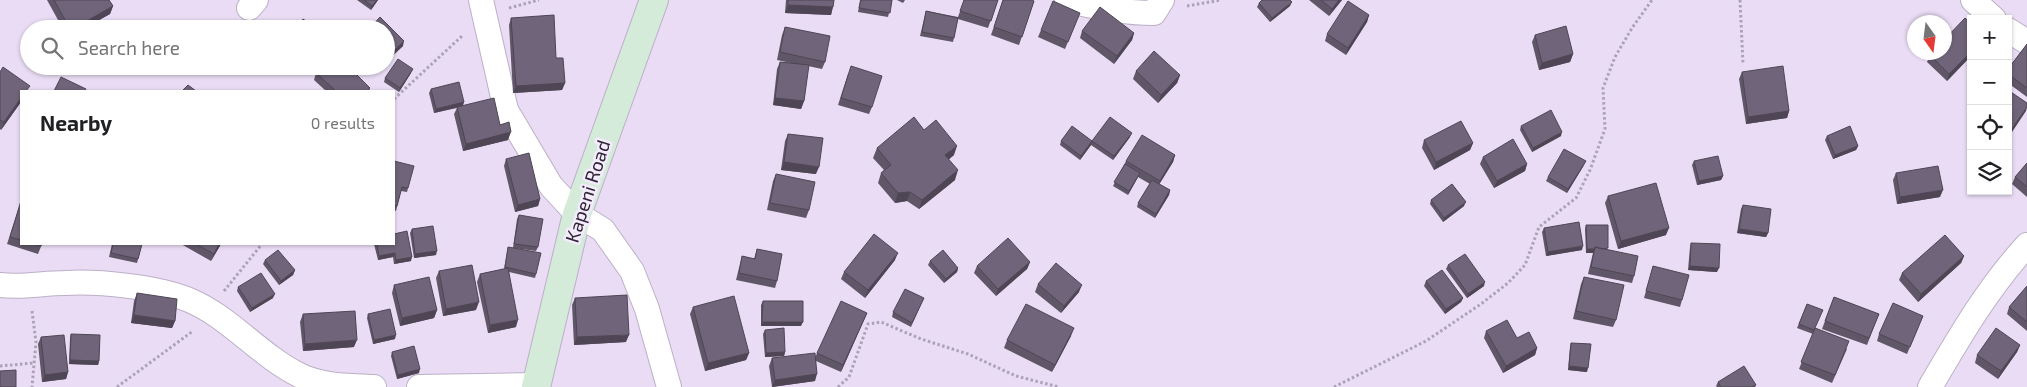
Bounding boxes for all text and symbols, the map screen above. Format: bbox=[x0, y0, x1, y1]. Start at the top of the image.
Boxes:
north arrow bbox=[1907, 15, 1952, 60]
map controls bbox=[1967, 15, 2012, 195]
button: + bbox=[1967, 15, 2012, 60]
search box bbox=[20, 20, 395, 75]
icon: search bbox=[38, 34, 66, 62]
text: Search here bbox=[78, 36, 180, 59]
button: − bbox=[1967, 60, 2012, 105]
button: locate bbox=[1967, 105, 2012, 150]
text: Nearby bbox=[40, 110, 112, 135]
text: 0 results bbox=[311, 113, 375, 132]
street label: Kapeni Road bbox=[560, 137, 614, 245]
button: layers bbox=[1967, 150, 2012, 195]

